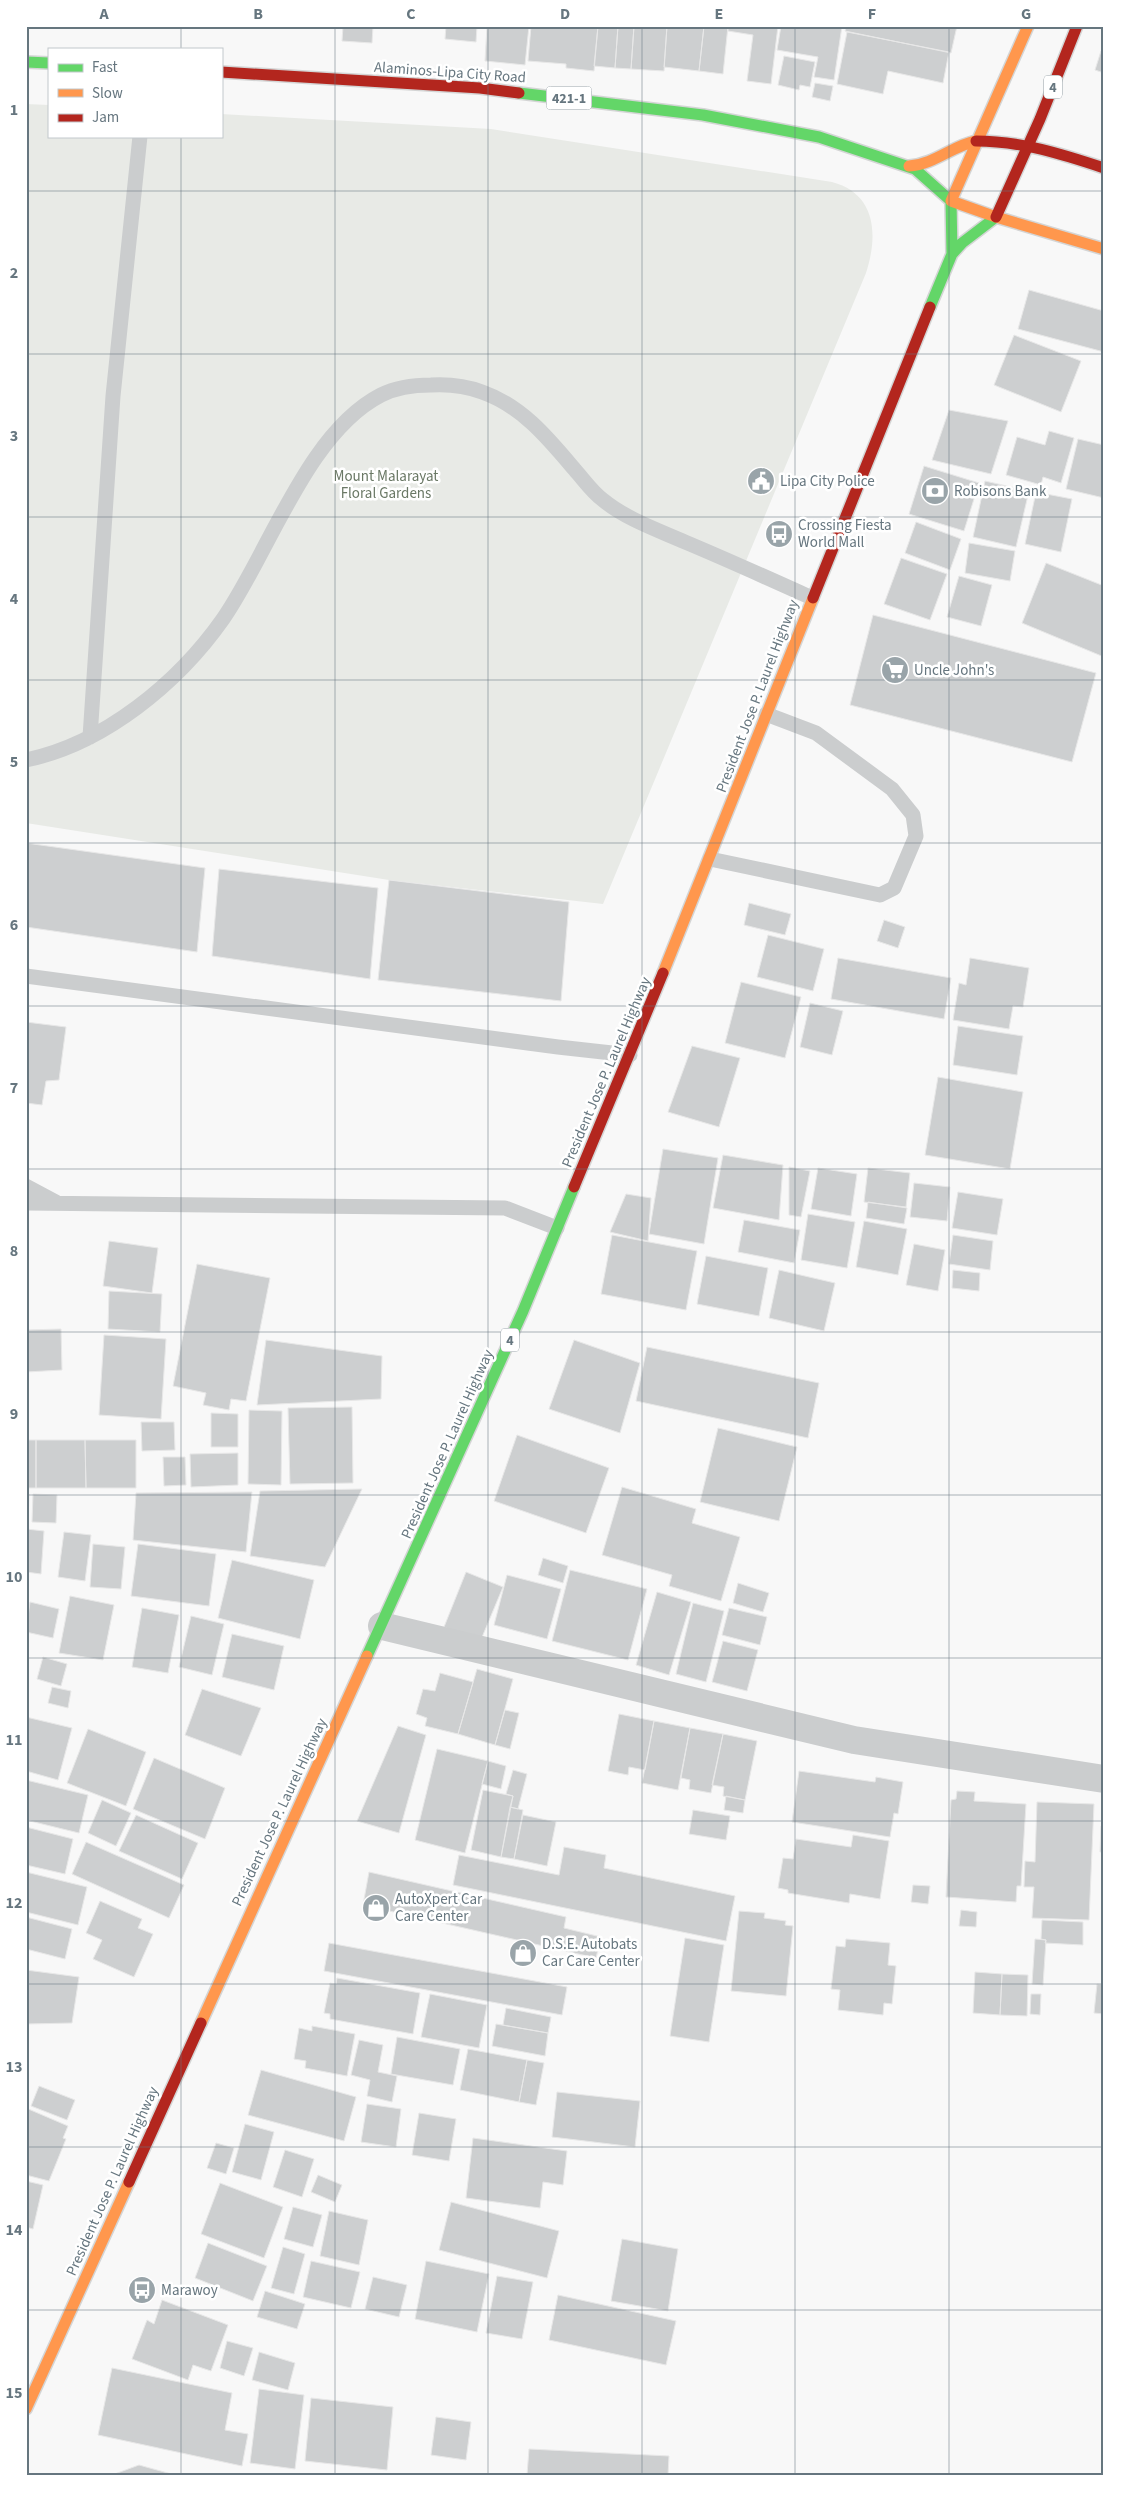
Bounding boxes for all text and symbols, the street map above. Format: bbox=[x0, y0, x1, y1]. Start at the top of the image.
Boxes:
text: A bbox=[98, 3, 109, 25]
text: B bbox=[253, 3, 263, 25]
text: C bbox=[406, 3, 416, 25]
text: D bbox=[560, 3, 570, 25]
text: E bbox=[715, 3, 723, 25]
text: F bbox=[868, 3, 876, 25]
text: G bbox=[1021, 3, 1031, 25]
legend bbox=[48, 48, 222, 138]
text: Fast bbox=[92, 57, 118, 78]
street label: Alaminos-Lipa City Road bbox=[373, 57, 527, 88]
road number: 4 bbox=[1044, 75, 1062, 98]
text: Slow bbox=[92, 83, 123, 104]
road number: 421-1 bbox=[546, 86, 592, 110]
text: 1 bbox=[10, 99, 18, 121]
text: Jam bbox=[92, 107, 119, 128]
text: 2 bbox=[10, 262, 18, 284]
text: 3 bbox=[10, 425, 18, 447]
park label: Mount Malarayat Floral Gardens bbox=[334, 466, 438, 504]
public building icon: Lipa City Police bbox=[746, 466, 776, 496]
place label: Lipa City Police bbox=[780, 471, 875, 492]
bank icon: Robisons Bank bbox=[920, 476, 950, 506]
place label: Robisons Bank bbox=[954, 481, 1047, 502]
place label: Crossing Fiesta World Mall bbox=[798, 515, 892, 553]
bus stop icon: Crossing Fiesta World Mall bbox=[764, 519, 794, 549]
text: 4 bbox=[10, 588, 19, 610]
street label: President Jose P. Laurel Highway bbox=[711, 597, 804, 796]
supermarket icon: Uncle John's bbox=[880, 655, 910, 685]
place label: Uncle John's bbox=[914, 660, 994, 681]
text: 5 bbox=[10, 751, 18, 773]
text: 6 bbox=[10, 914, 18, 936]
street label: President Jose P. Laurel Highway bbox=[557, 974, 656, 1171]
text: 7 bbox=[10, 1077, 18, 1099]
text: 8 bbox=[10, 1240, 18, 1262]
road number: 4 bbox=[501, 1328, 519, 1352]
street label: President Jose P. Laurel Highway bbox=[396, 1346, 499, 1542]
text: 9 bbox=[10, 1403, 18, 1425]
text: 10 bbox=[6, 1566, 22, 1588]
street label: President Jose P. Laurel Highway bbox=[227, 1715, 332, 1910]
text: 11 bbox=[6, 1729, 22, 1751]
place label: AutoXpert Car Care Center bbox=[395, 1889, 483, 1927]
text: 12 bbox=[6, 1892, 22, 1914]
shop icon: AutoXpert Car Care Center bbox=[361, 1893, 391, 1923]
place label: D.S.E. Autobats Car Care Center bbox=[542, 1934, 640, 1972]
shop icon: D.S.E. Autobats Car Care Center bbox=[508, 1938, 538, 1968]
text: 13 bbox=[6, 2056, 22, 2078]
street label: President Jose P. Laurel Highway bbox=[61, 2083, 164, 2279]
text: 14 bbox=[6, 2219, 23, 2241]
bus stop icon: Marawoy bbox=[127, 2275, 157, 2305]
place label: Marawoy bbox=[161, 2280, 218, 2301]
text: 15 bbox=[6, 2382, 22, 2404]

